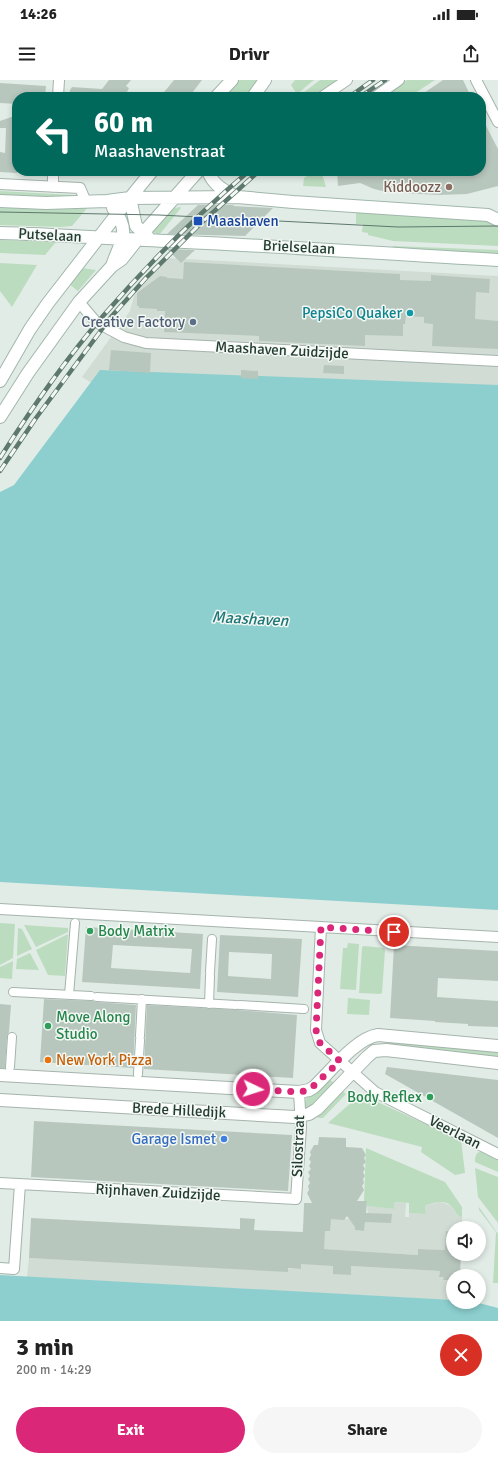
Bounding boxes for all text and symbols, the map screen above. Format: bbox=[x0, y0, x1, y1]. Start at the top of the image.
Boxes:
text: 14:26 bbox=[20, 5, 57, 23]
icon: menu bbox=[16, 43, 38, 65]
text: Drivr bbox=[229, 43, 269, 65]
icon: share bbox=[460, 43, 482, 65]
text: 60 m bbox=[94, 106, 153, 140]
icon: left bbox=[28, 108, 80, 160]
text: Maashavenstraat bbox=[94, 140, 225, 162]
place label: Kiddoozz bbox=[383, 178, 441, 196]
marker: Kiddoozz bbox=[444, 182, 454, 192]
place label: Maashaven bbox=[207, 212, 279, 230]
marker: Maashaven bbox=[192, 215, 204, 227]
street label: Putselaan bbox=[18, 224, 82, 246]
street label: Brielselaan bbox=[262, 236, 336, 258]
place label: PepsiCo Quaker bbox=[302, 304, 402, 322]
marker: PepsiCo Quaker bbox=[405, 308, 415, 318]
place label: Creative Factory bbox=[81, 313, 185, 331]
marker: Creative Factory bbox=[188, 317, 198, 327]
street label: Maashaven Zuidzijde bbox=[215, 338, 349, 362]
water label: Maashaven bbox=[211, 607, 290, 631]
pin bbox=[377, 915, 411, 949]
icon: arrive bbox=[383, 921, 405, 943]
place label: Body Matrix bbox=[98, 922, 175, 940]
marker: Body Matrix bbox=[85, 926, 95, 936]
place label: Move Along Studio bbox=[56, 1008, 130, 1043]
marker: Move Along Studio bbox=[43, 1021, 53, 1031]
place label: New York Pizza bbox=[56, 1051, 152, 1069]
marker: New York Pizza bbox=[43, 1055, 53, 1065]
position arrow bbox=[232, 1068, 274, 1110]
place label: Body Reflex bbox=[347, 1088, 422, 1106]
marker: Body Reflex bbox=[425, 1092, 435, 1102]
street label: Brede Hilledijk bbox=[131, 1099, 227, 1121]
street label: Veerlaan bbox=[426, 1111, 484, 1153]
street label: Silostraat bbox=[288, 1115, 308, 1177]
place label: Garage Ismet bbox=[131, 1130, 216, 1148]
marker: Garage Ismet bbox=[219, 1134, 229, 1144]
street label: Rijnhaven Zuidzijde bbox=[95, 1180, 221, 1204]
map controls bbox=[446, 1221, 486, 1309]
button: sound bbox=[446, 1221, 486, 1261]
button: search bbox=[446, 1269, 486, 1309]
text: 3 min bbox=[16, 1332, 74, 1362]
button: close bbox=[440, 1334, 482, 1376]
text: 200 m · 14:29 bbox=[16, 1362, 92, 1378]
button: Exit bbox=[16, 1407, 245, 1453]
button: Share bbox=[253, 1407, 482, 1453]

